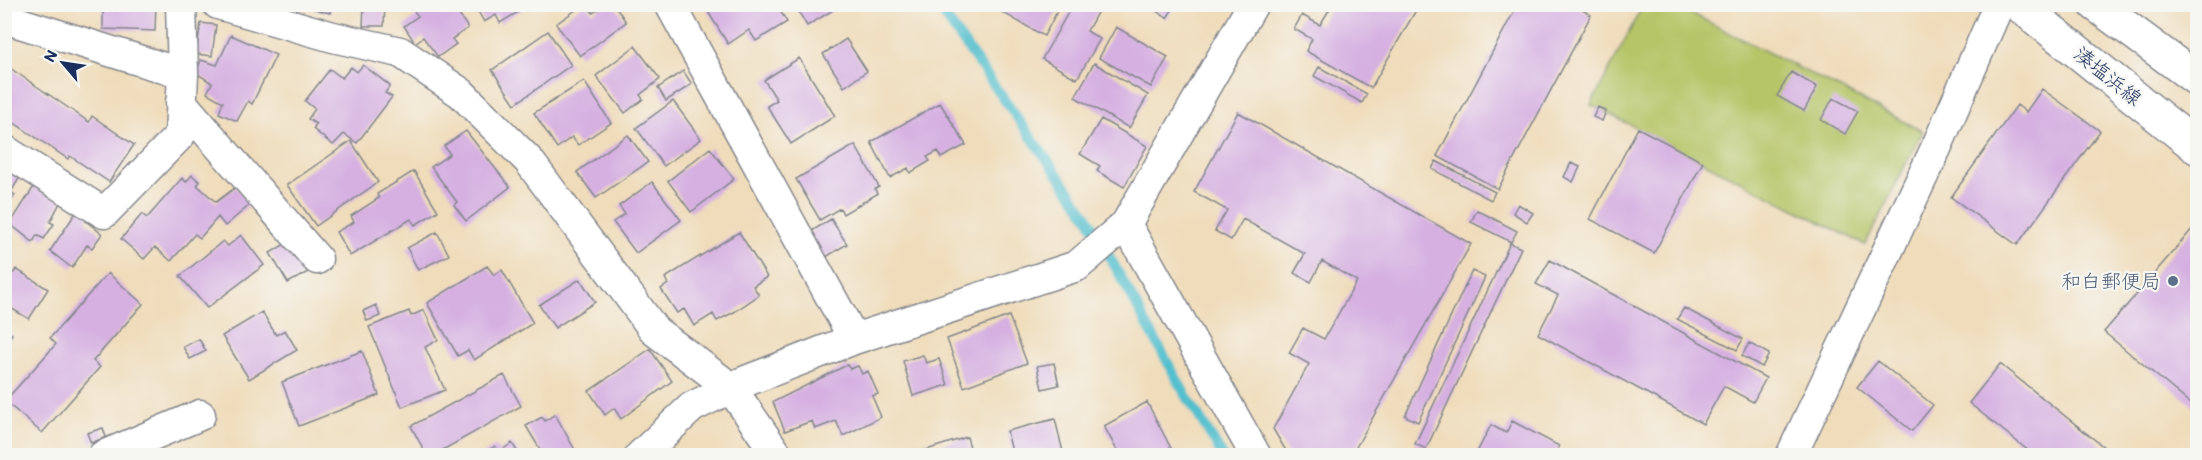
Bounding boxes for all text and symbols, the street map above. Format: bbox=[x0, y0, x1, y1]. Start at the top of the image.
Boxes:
north arrow bbox=[33, 33, 93, 93]
street label: 湊塩浜線 bbox=[2069, 42, 2147, 110]
text: N bbox=[39, 47, 61, 65]
place label: 和白郵便局 bbox=[2061, 269, 2161, 293]
marker: 和白郵便局 bbox=[2166, 274, 2180, 288]

